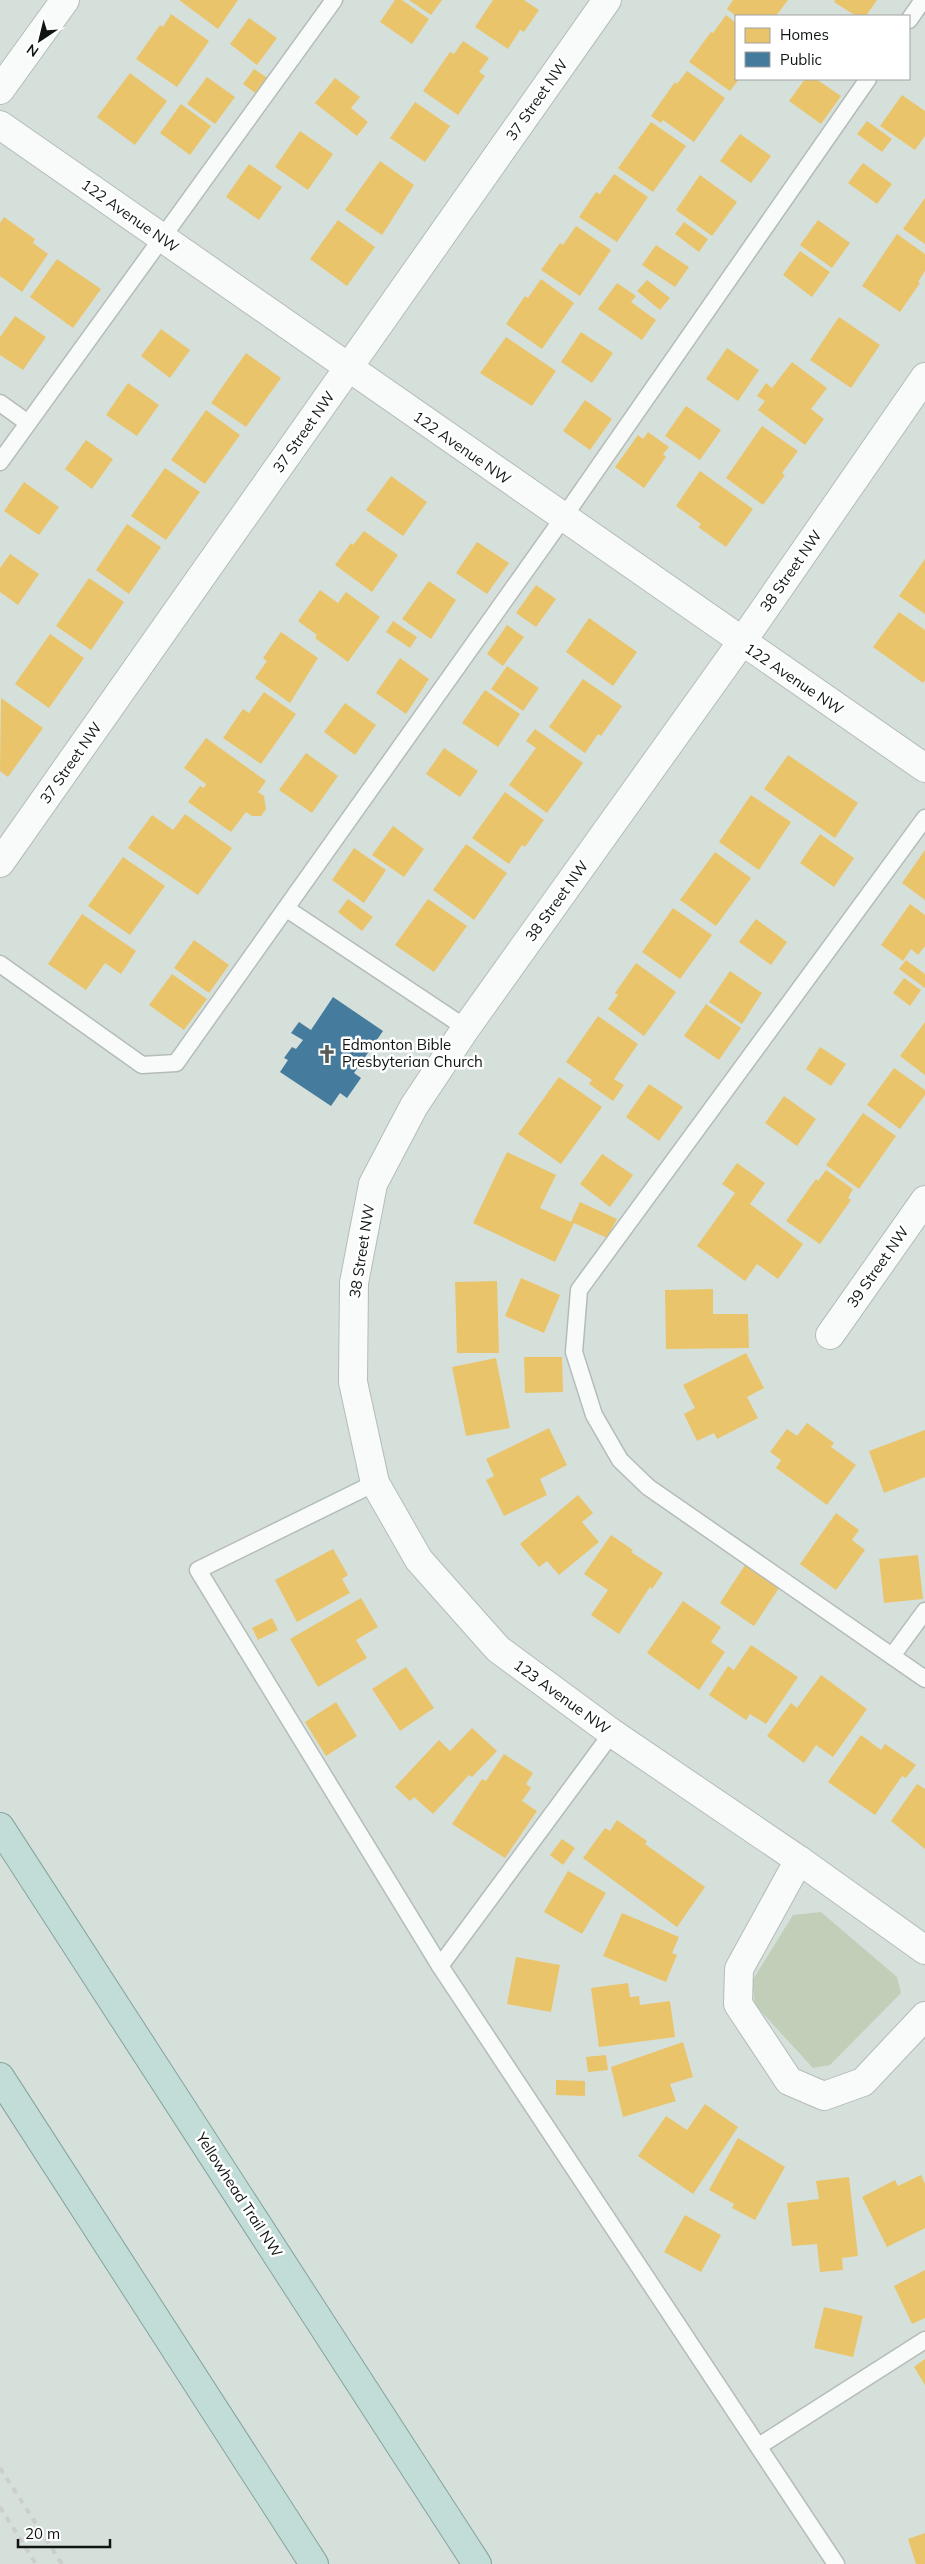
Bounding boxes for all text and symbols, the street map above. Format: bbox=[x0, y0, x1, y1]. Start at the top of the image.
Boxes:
north arrow bbox=[15, 15, 65, 65]
legend bbox=[735, 15, 910, 80]
text: Homes bbox=[780, 25, 829, 44]
text: N bbox=[23, 40, 42, 61]
text: Public bbox=[780, 50, 822, 69]
street label: 37 Street NW bbox=[502, 55, 572, 144]
street label: 122 Avenue NW bbox=[78, 175, 183, 257]
street label: 37 Street NW bbox=[269, 387, 339, 476]
street label: 122 Avenue NW bbox=[410, 407, 515, 489]
street label: 38 Street NW bbox=[756, 526, 826, 615]
street label: 122 Avenue NW bbox=[741, 639, 848, 719]
street label: 37 Street NW bbox=[36, 718, 106, 807]
street label: 38 Street NW bbox=[521, 856, 592, 945]
place label: Edmonton Bible Presbyterian Church bbox=[342, 1035, 483, 1071]
church icon: Edmonton Bible Presbyterian Church bbox=[316, 1043, 338, 1065]
street label: 38 Street NW bbox=[345, 1202, 378, 1299]
street label: 39 Street NW bbox=[843, 1222, 913, 1311]
street label: 123 Avenue NW bbox=[510, 1655, 615, 1738]
street label: Yellowhead Trail NW bbox=[191, 2128, 287, 2261]
scale bar bbox=[18, 2516, 110, 2548]
text: 20 m bbox=[25, 2524, 60, 2543]

